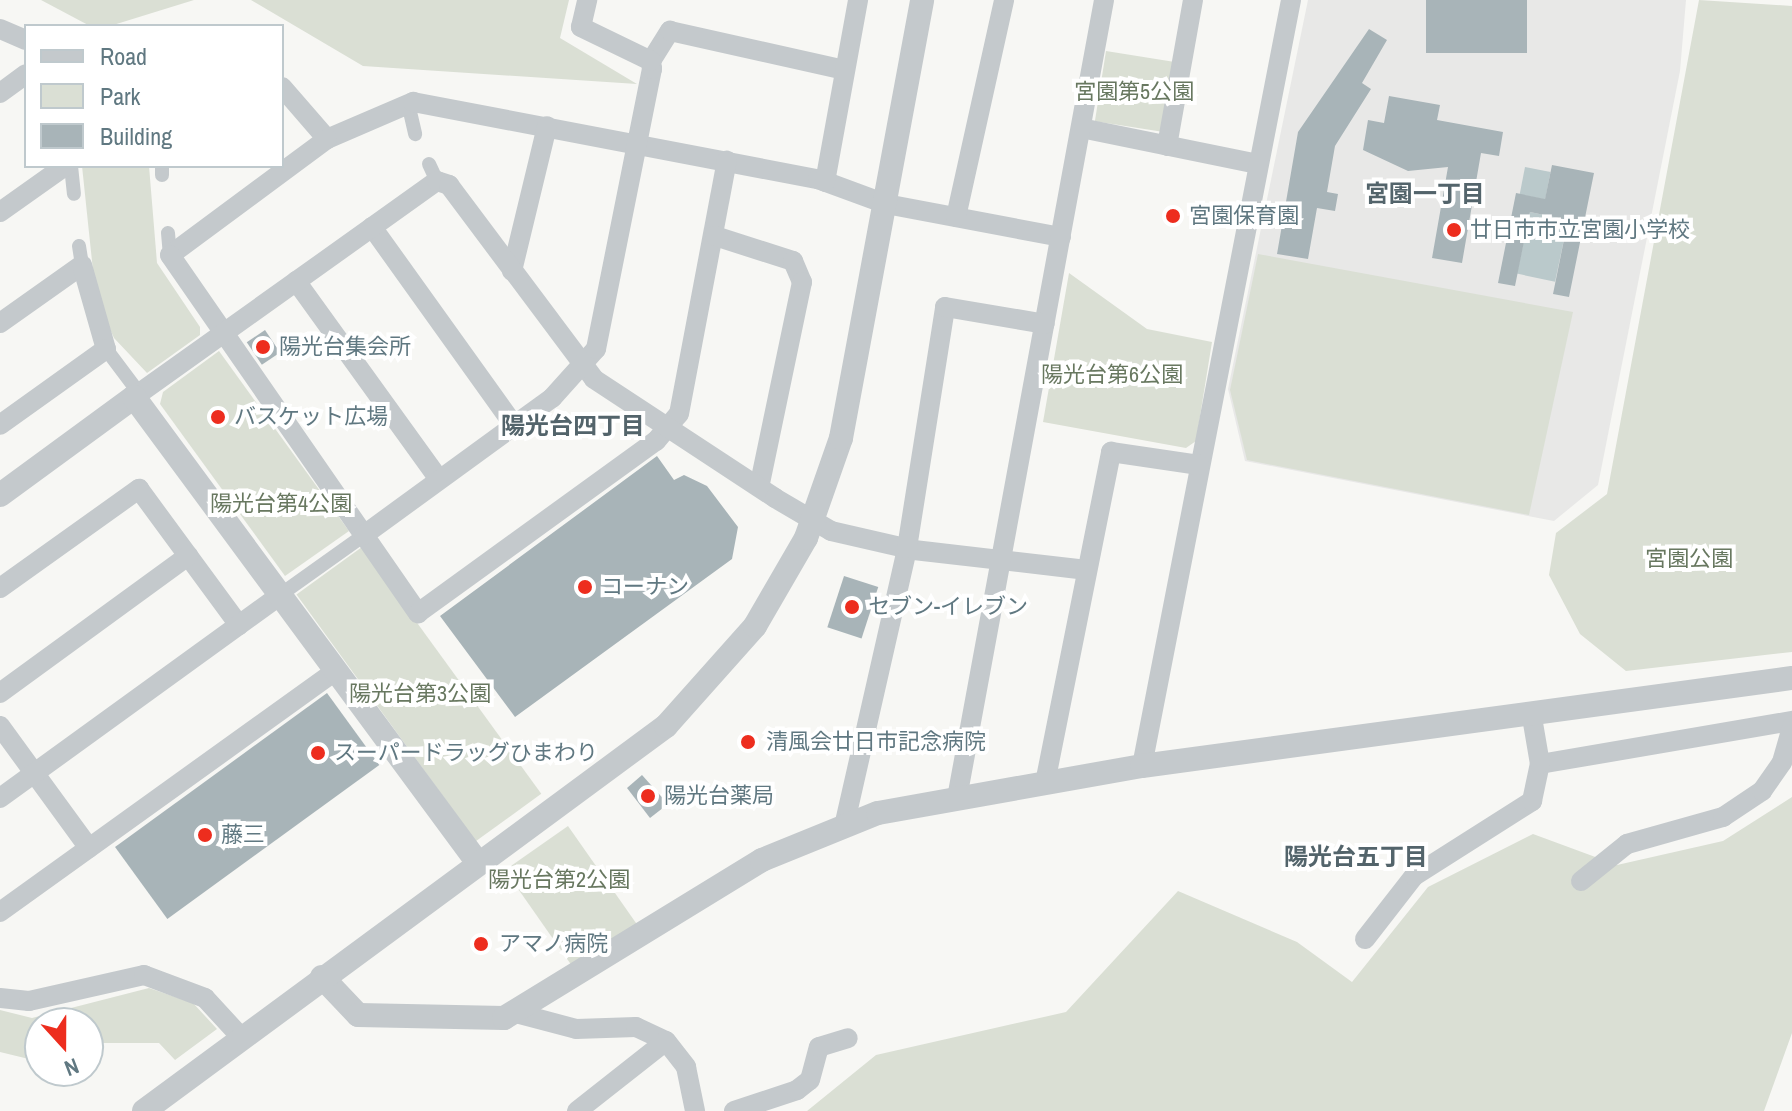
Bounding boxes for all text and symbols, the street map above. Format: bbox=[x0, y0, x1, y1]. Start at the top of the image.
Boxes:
legend bbox=[24, 24, 284, 168]
text: Road bbox=[100, 40, 147, 72]
park label: 宮園第5公園 bbox=[1074, 79, 1194, 105]
text: Park bbox=[100, 80, 140, 112]
text: Building bbox=[100, 120, 172, 152]
district label: 宮園一丁目 bbox=[1365, 180, 1485, 208]
place label: 宮園保育園 bbox=[1189, 203, 1299, 229]
marker: 宮園保育園 bbox=[1164, 207, 1182, 225]
place label: 廿日市市立宮園小学校 bbox=[1470, 217, 1690, 243]
marker: 廿日市市立宮園小学校 bbox=[1445, 221, 1463, 239]
place label: 陽光台集会所 bbox=[279, 334, 411, 360]
marker: 陽光台集会所 bbox=[254, 338, 272, 356]
park label: 陽光台第6公園 bbox=[1041, 362, 1183, 388]
place label: バスケット広場 bbox=[234, 404, 388, 430]
marker: バスケット広場 bbox=[209, 408, 227, 426]
district label: 陽光台四丁目 bbox=[501, 412, 645, 440]
park label: 陽光台第4公園 bbox=[210, 491, 352, 517]
park label: 宮園公園 bbox=[1645, 546, 1733, 572]
place label: コーナン bbox=[601, 574, 689, 600]
marker: コーナン bbox=[576, 578, 594, 596]
place label: セブン-イレブン bbox=[868, 594, 1028, 620]
marker: セブン-イレブン bbox=[843, 598, 861, 616]
park label: 陽光台第3公園 bbox=[349, 681, 491, 707]
place label: 清風会廿日市記念病院 bbox=[766, 729, 986, 755]
marker: 清風会廿日市記念病院 bbox=[737, 731, 759, 753]
place label: スーパードラッグひまわり bbox=[334, 740, 598, 766]
marker: スーパードラッグひまわり bbox=[309, 744, 327, 762]
place label: 陽光台薬局 bbox=[664, 783, 774, 809]
marker: 陽光台薬局 bbox=[639, 787, 657, 805]
place label: 藤三 bbox=[221, 822, 265, 848]
marker: 藤三 bbox=[196, 826, 214, 844]
district label: 陽光台五丁目 bbox=[1284, 843, 1428, 871]
park label: 陽光台第2公園 bbox=[488, 867, 630, 893]
place label: アマノ病院 bbox=[499, 931, 609, 957]
marker: アマノ病院 bbox=[470, 933, 492, 955]
north arrow bbox=[24, 1007, 104, 1087]
text: N bbox=[60, 1051, 83, 1084]

